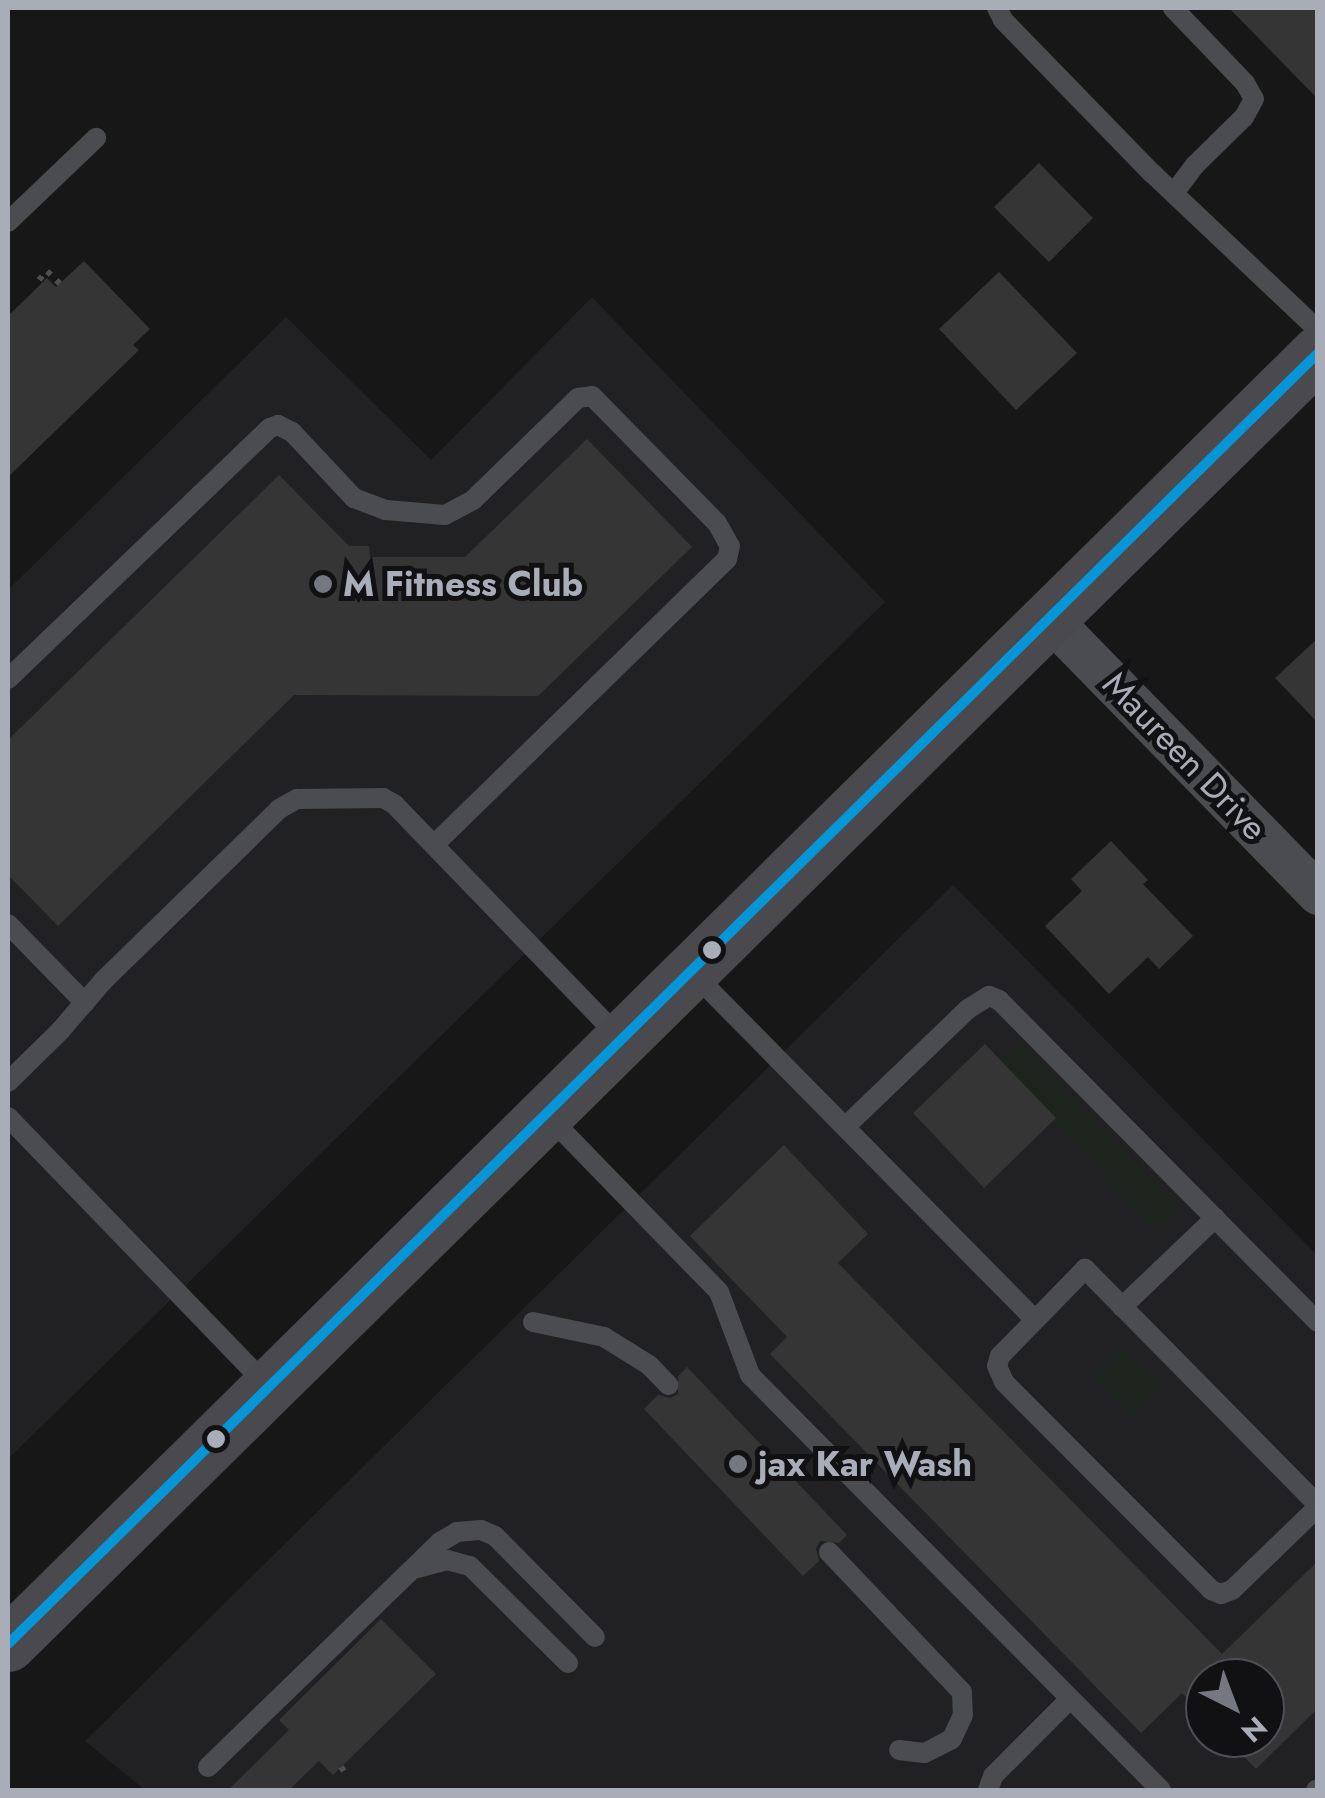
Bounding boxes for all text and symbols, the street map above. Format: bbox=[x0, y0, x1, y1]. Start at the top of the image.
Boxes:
place label: M Fitness Club bbox=[343, 563, 583, 605]
marker: M Fitness Club bbox=[312, 573, 334, 595]
street label: Maureen Drive bbox=[1094, 663, 1276, 849]
unlabelled marker bbox=[702, 940, 722, 960]
unlabelled marker bbox=[206, 1429, 226, 1449]
place label: jax Kar Wash bbox=[758, 1443, 972, 1485]
marker: jax Kar Wash bbox=[727, 1453, 749, 1475]
north arrow bbox=[1185, 1658, 1285, 1758]
text: N bbox=[1232, 1707, 1276, 1752]

